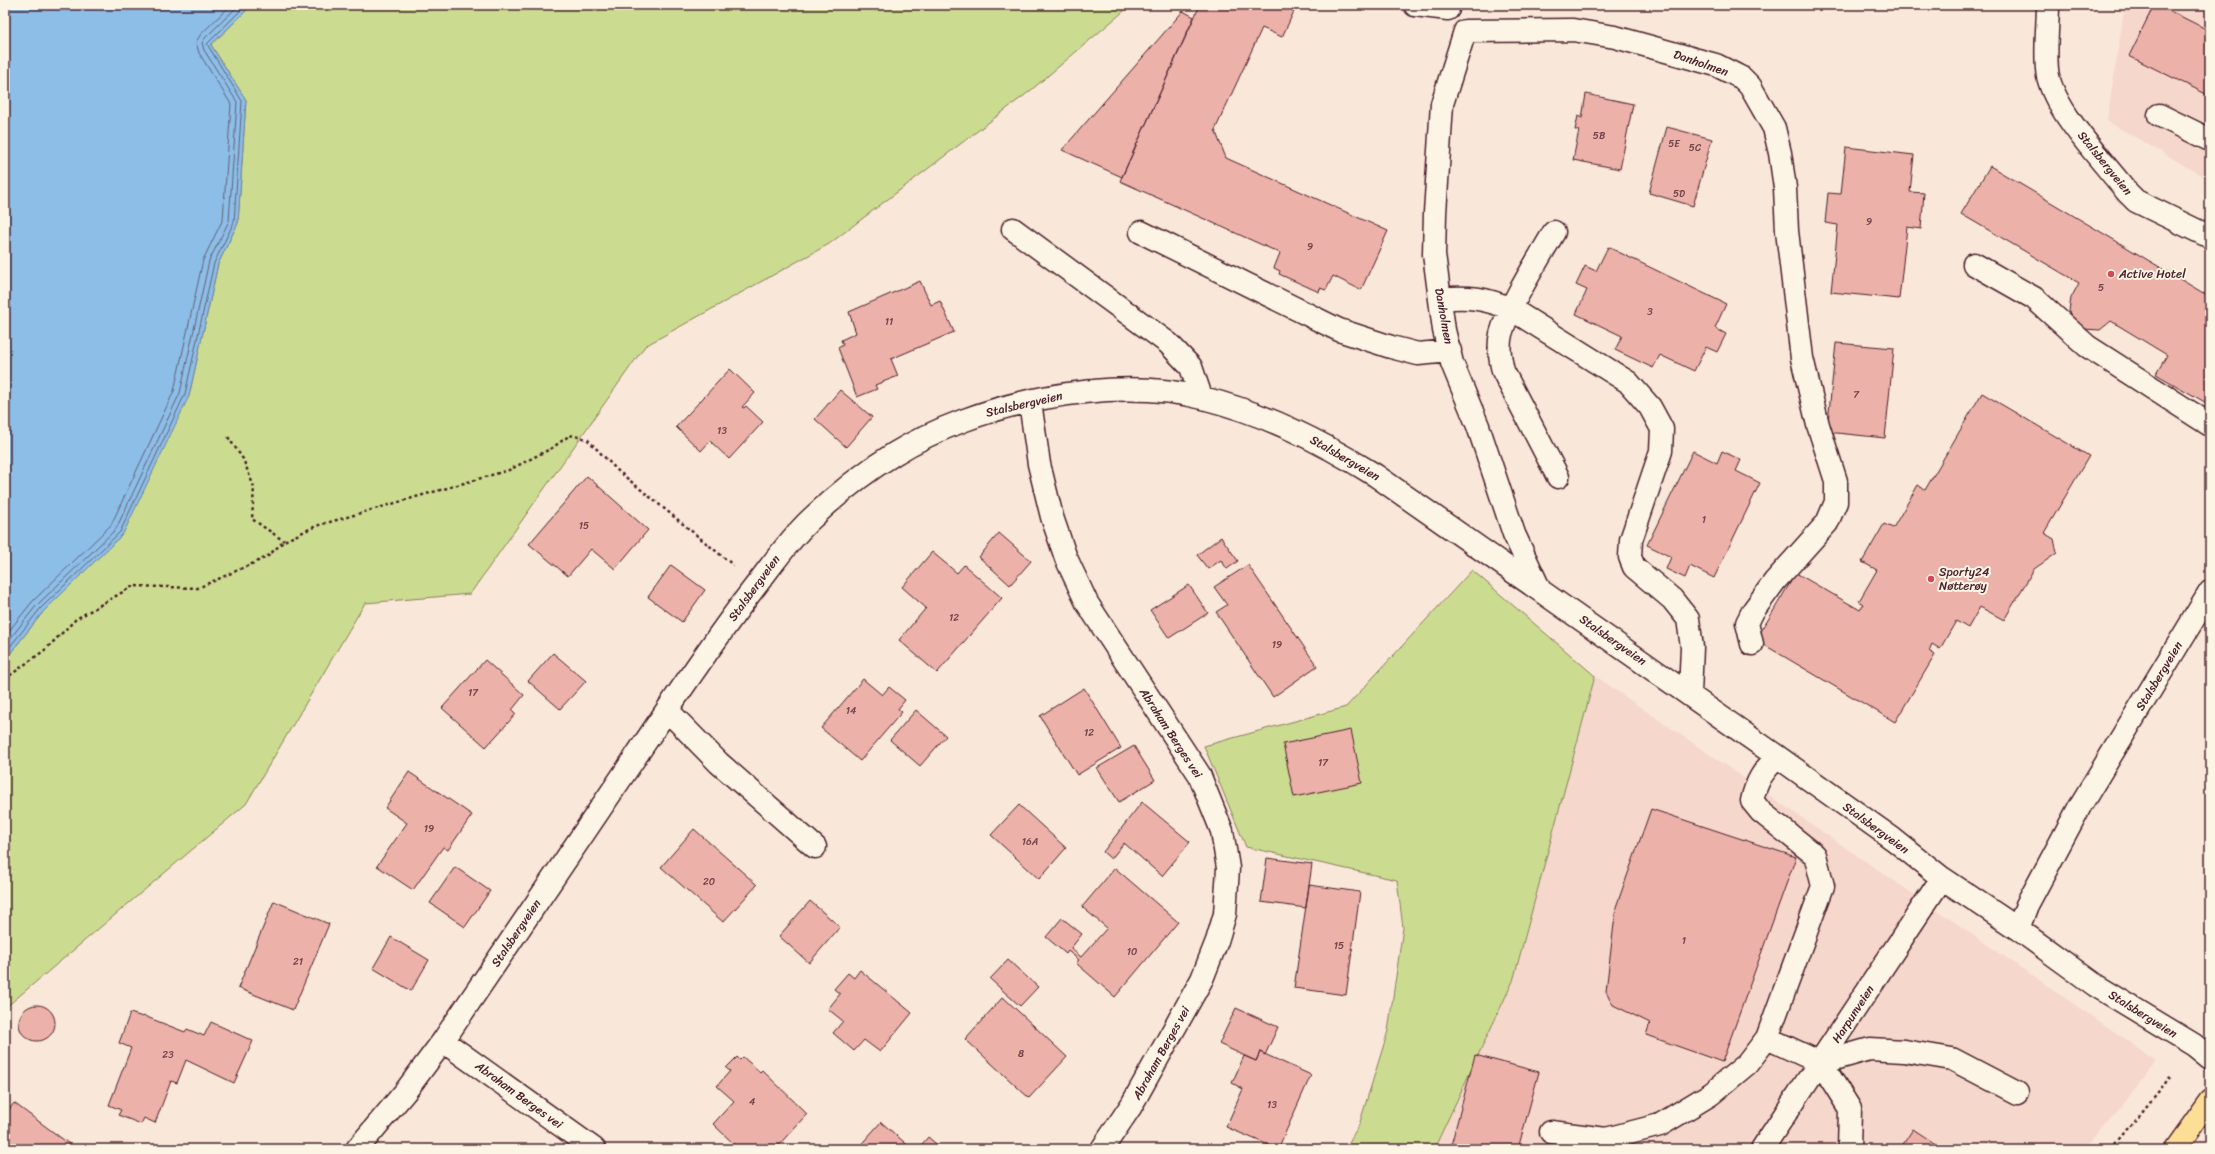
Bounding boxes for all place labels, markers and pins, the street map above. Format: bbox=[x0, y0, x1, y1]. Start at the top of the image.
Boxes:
place label: Active Hotel bbox=[2118, 263, 2186, 285]
marker: Active Hotel bbox=[2106, 269, 2116, 279]
place label: Sporty24 Nøtterøy bbox=[1939, 561, 1990, 597]
marker: Sporty24 Nøtterøy bbox=[1926, 574, 1936, 584]

